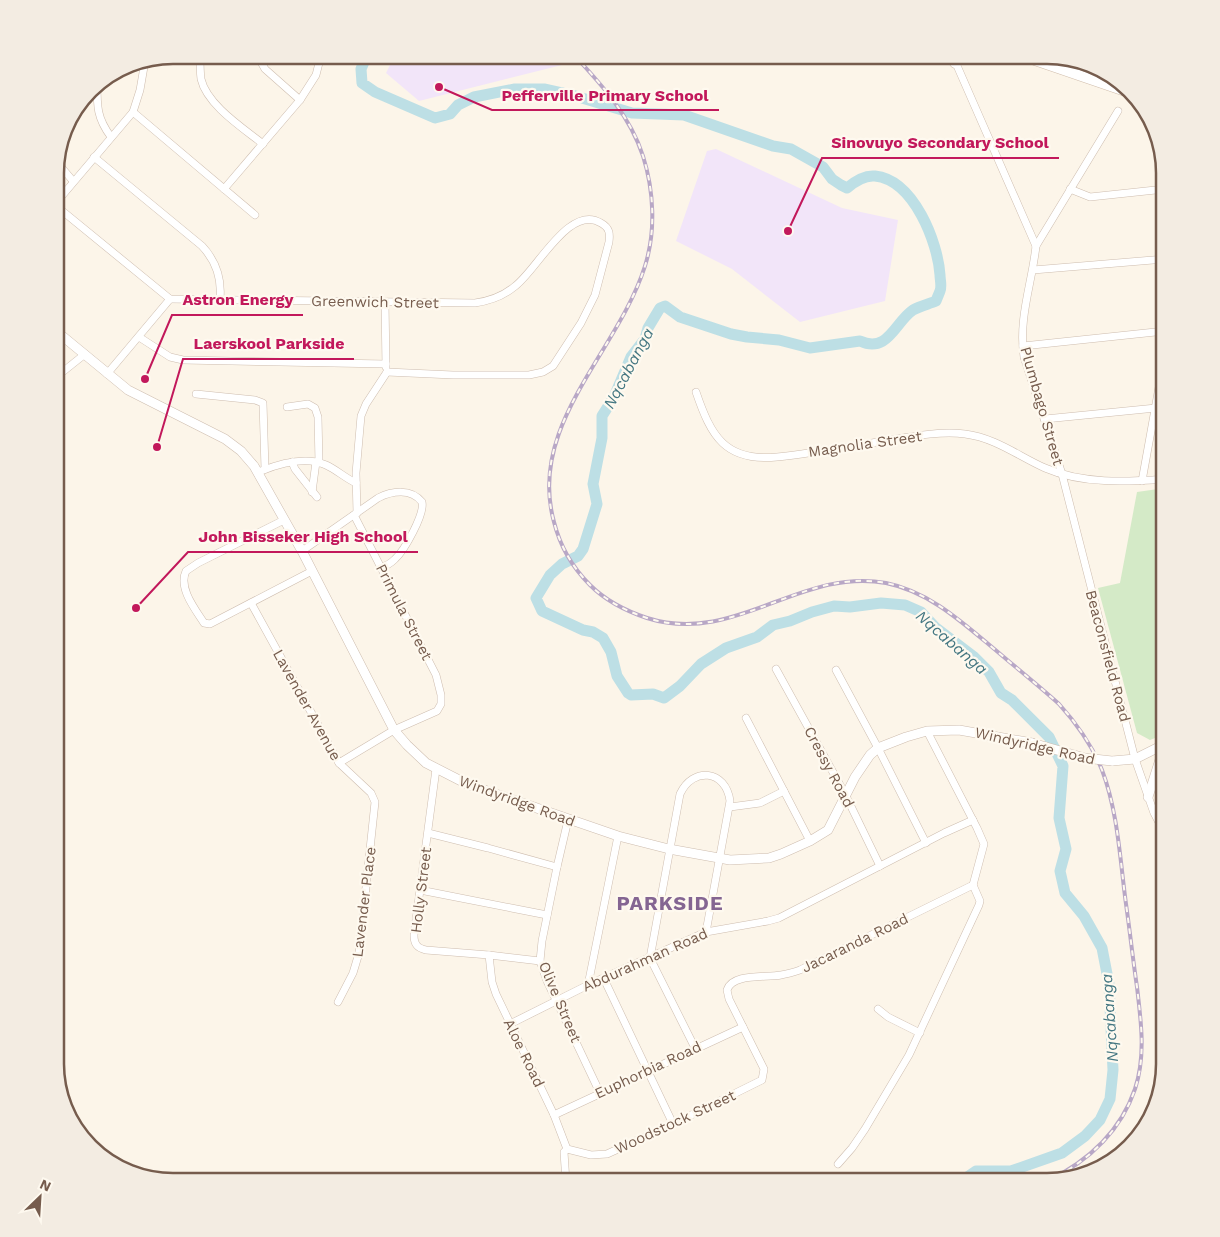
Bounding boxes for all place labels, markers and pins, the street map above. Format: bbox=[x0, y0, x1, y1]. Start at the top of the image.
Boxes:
callout: Pefferville Primary School bbox=[492, 79, 719, 110]
callout: Sinovuyo Secondary School bbox=[822, 127, 1059, 158]
callout: Astron Energy bbox=[172, 284, 303, 315]
callout: Laerskool Parkside bbox=[183, 328, 354, 359]
callout: John Bisseker High School bbox=[188, 521, 418, 552]

